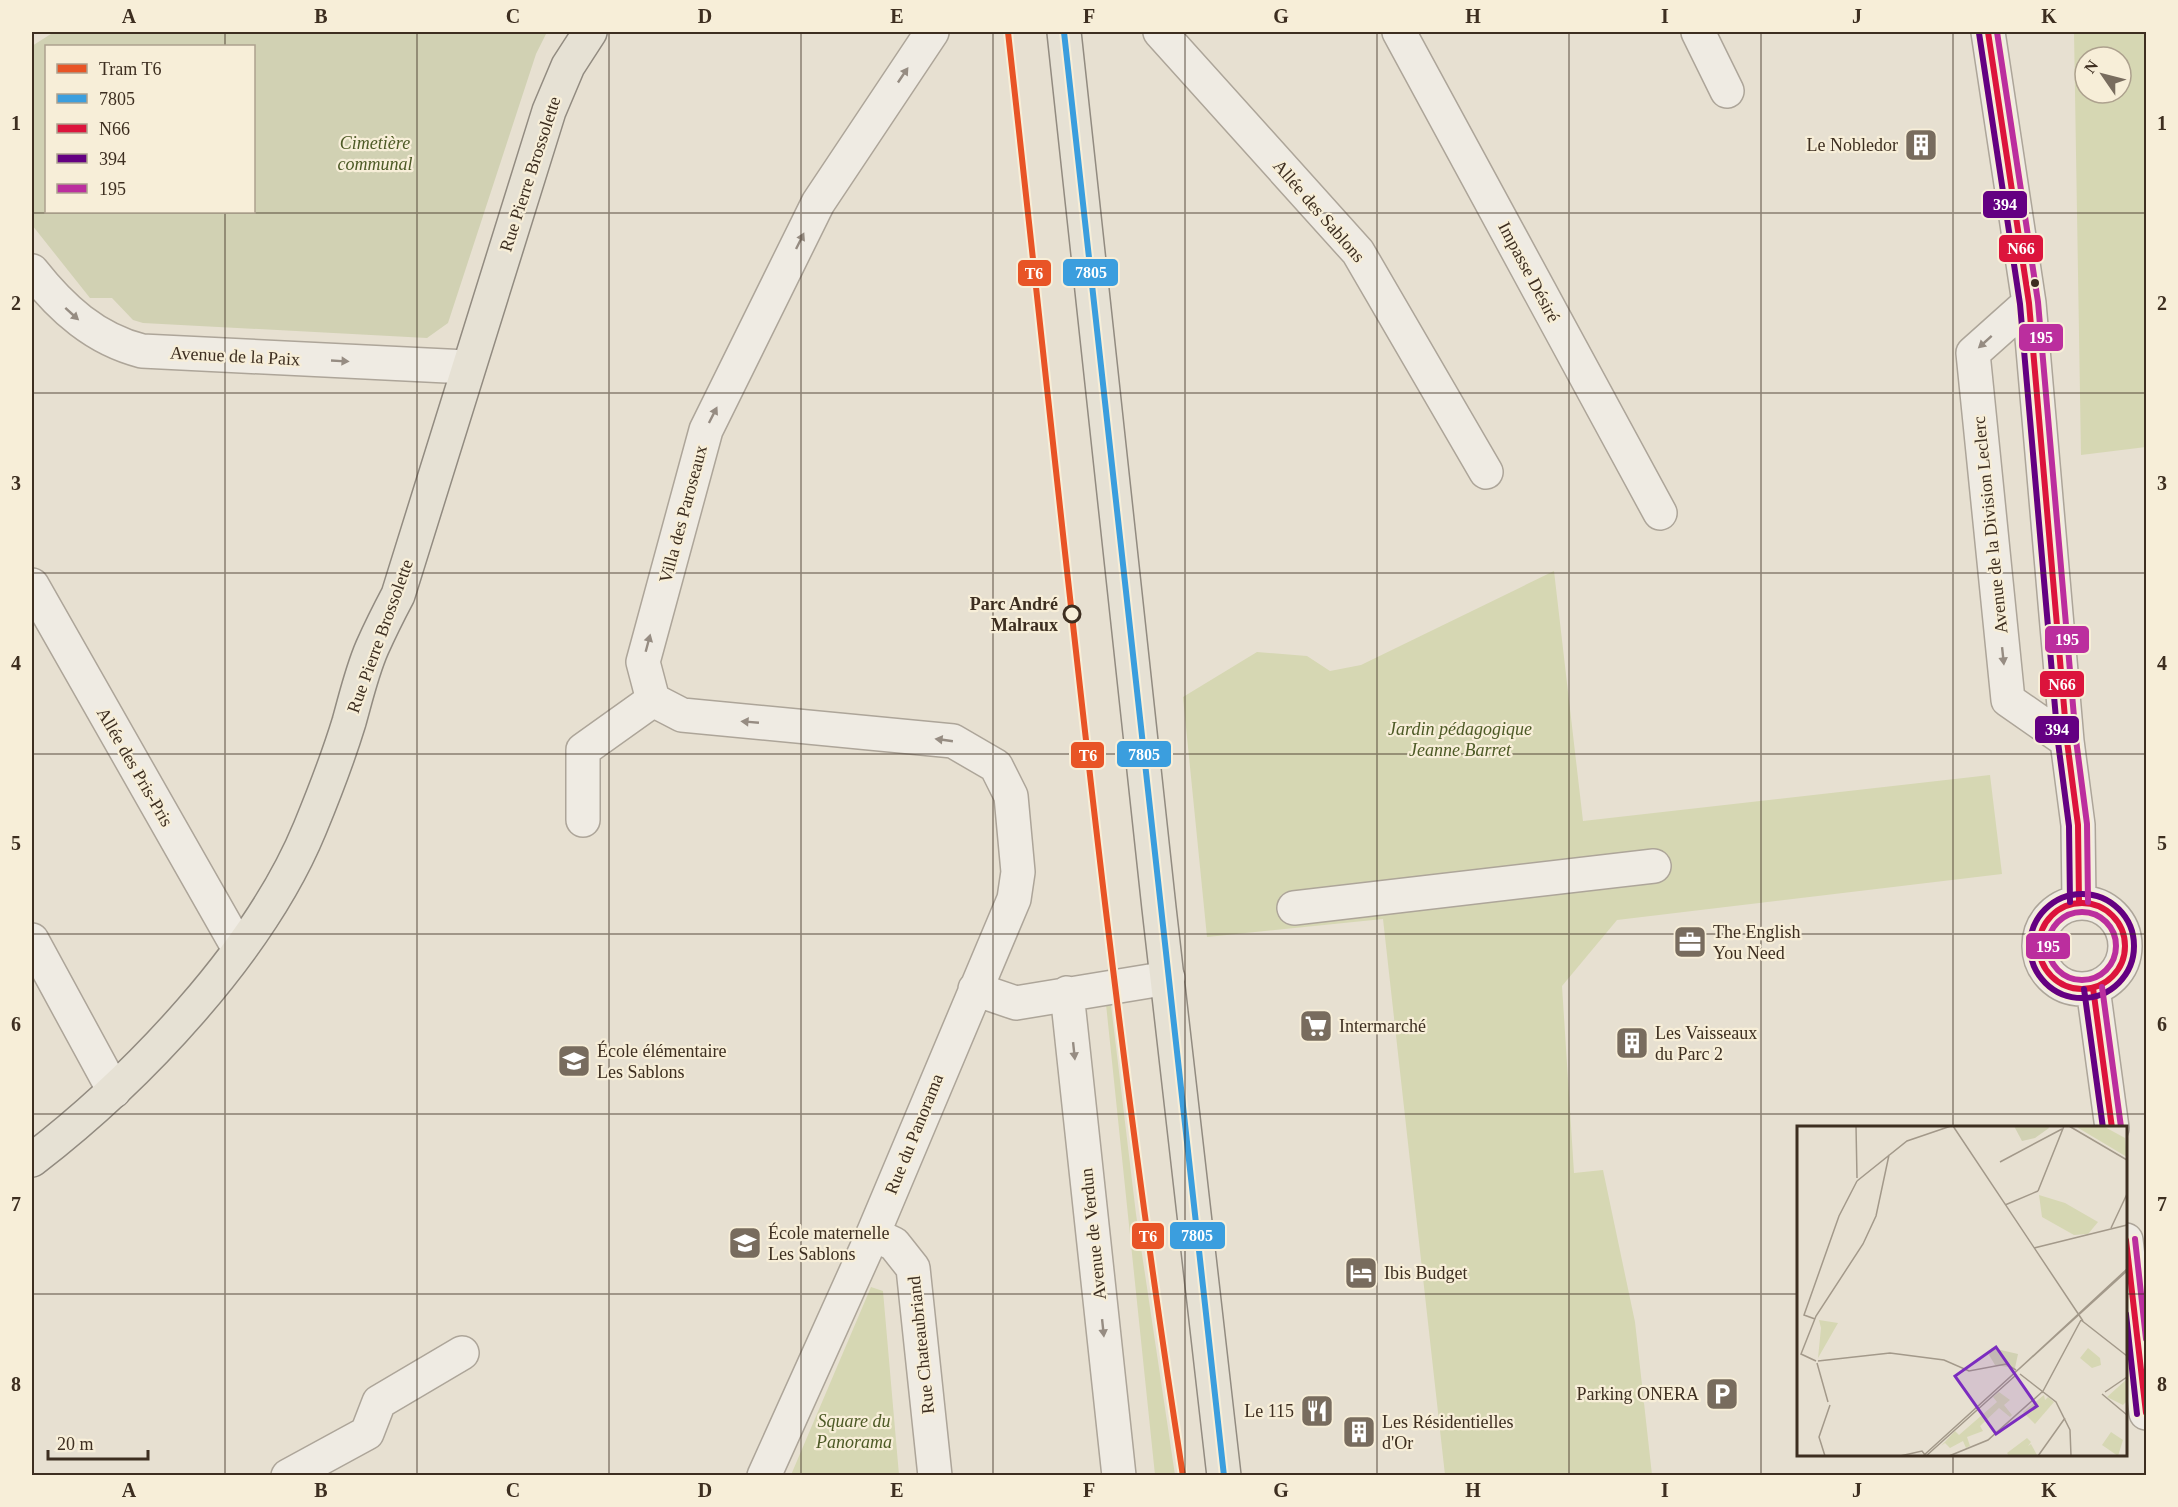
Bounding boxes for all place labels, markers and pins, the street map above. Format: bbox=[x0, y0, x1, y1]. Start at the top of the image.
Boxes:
building icon: Le Nobledor bbox=[1903, 127, 1939, 163]
place label: Le Nobledor bbox=[1807, 135, 1898, 155]
unlabelled marker bbox=[2029, 277, 2041, 289]
place label: Parc André Malraux bbox=[970, 594, 1058, 635]
marker: Parc André Malraux bbox=[1063, 605, 1081, 623]
place label: The English You Need bbox=[1713, 922, 1801, 963]
office icon: The English You Need bbox=[1672, 924, 1708, 960]
supermarket icon: Intermarché bbox=[1298, 1008, 1334, 1044]
place label: Intermarché bbox=[1339, 1016, 1426, 1036]
place label: Les Vaisseaux du Parc 2 bbox=[1655, 1023, 1757, 1064]
building icon: Les Vaisseaux du Parc 2 bbox=[1614, 1025, 1650, 1061]
place label: École élémentaire Les Sablons bbox=[597, 1040, 726, 1082]
school or university icon: École élémentaire Les Sablons bbox=[556, 1043, 592, 1079]
place label: École maternelle Les Sablons bbox=[768, 1222, 889, 1264]
school or university icon: École maternelle Les Sablons bbox=[727, 1225, 763, 1261]
hotel icon: Ibis Budget bbox=[1343, 1255, 1379, 1291]
place label: Ibis Budget bbox=[1384, 1263, 1468, 1283]
parking icon: Parking ONERA bbox=[1704, 1376, 1740, 1412]
place label: Parking ONERA bbox=[1577, 1384, 1699, 1404]
restaurant icon: Le 115 bbox=[1299, 1393, 1335, 1429]
place label: Le 115 bbox=[1244, 1401, 1294, 1421]
place label: Les Résidentielles d'Or bbox=[1382, 1412, 1513, 1453]
building icon: Les Résidentielles d'Or bbox=[1341, 1414, 1377, 1450]

